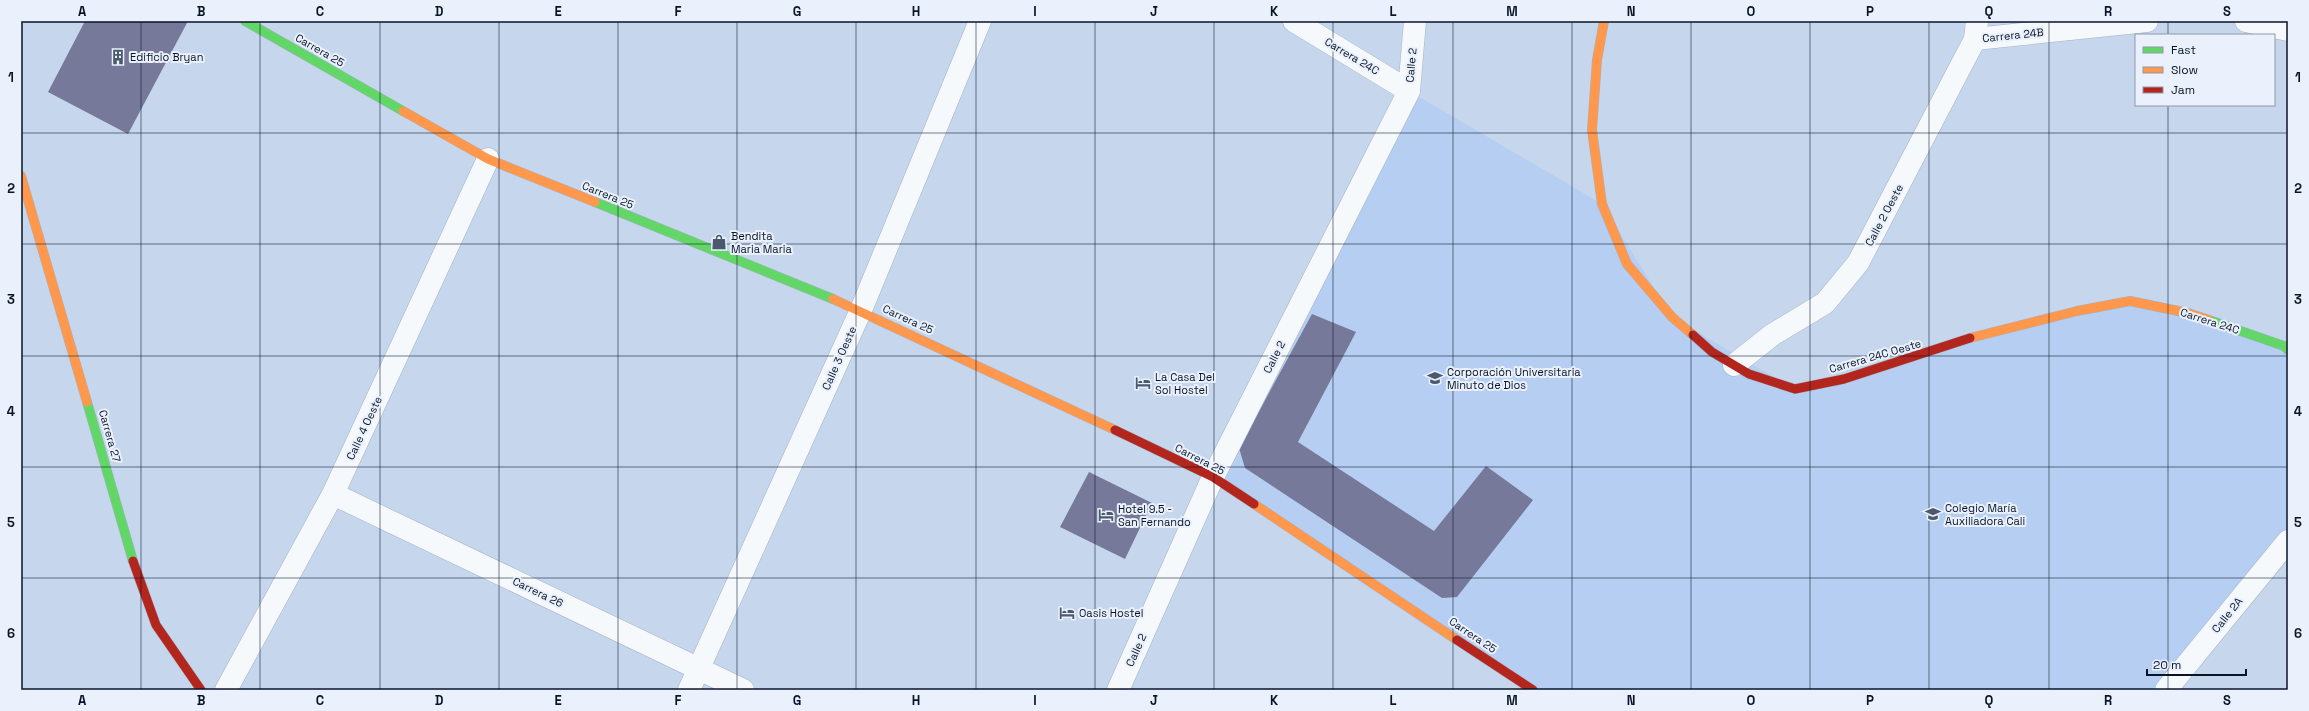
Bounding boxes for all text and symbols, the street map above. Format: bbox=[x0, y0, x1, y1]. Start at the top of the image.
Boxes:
text: A bbox=[78, 3, 87, 20]
text: B bbox=[197, 3, 206, 20]
text: C bbox=[316, 3, 324, 20]
text: D bbox=[435, 3, 444, 20]
text: E bbox=[554, 3, 562, 20]
text: F bbox=[675, 3, 682, 20]
text: G bbox=[793, 3, 801, 20]
text: H bbox=[912, 3, 920, 20]
text: I bbox=[1033, 3, 1037, 20]
text: J bbox=[1150, 3, 1158, 20]
text: K bbox=[1270, 3, 1279, 20]
text: L bbox=[1389, 3, 1397, 20]
text: M bbox=[1506, 3, 1518, 20]
text: N bbox=[1627, 3, 1635, 20]
text: O bbox=[1747, 3, 1756, 20]
text: P bbox=[1866, 3, 1874, 20]
text: Q bbox=[1985, 3, 1994, 20]
text: R bbox=[2104, 3, 2112, 20]
text: S bbox=[2223, 3, 2231, 20]
street label: Carrera 24B bbox=[1982, 25, 2044, 45]
street label: Carrera 25 bbox=[293, 30, 347, 70]
street label: Carrera 24C bbox=[1322, 34, 1382, 78]
legend bbox=[2135, 34, 2275, 106]
text: Fast bbox=[2171, 42, 2196, 58]
street label: Calle 2 bbox=[1403, 47, 1420, 83]
building icon: Edificio Bryan bbox=[109, 48, 127, 66]
place label: Edificio Bryan bbox=[130, 50, 203, 64]
text: Slow bbox=[2171, 62, 2198, 78]
text: 1 bbox=[8, 69, 14, 86]
text: 1 bbox=[2295, 69, 2301, 86]
text: Jam bbox=[2171, 82, 2195, 98]
street label: Carrera 25 bbox=[580, 178, 636, 212]
text: 2 bbox=[7, 180, 15, 197]
text: 2 bbox=[2294, 180, 2302, 197]
street label: Calle 2 Oeste bbox=[1862, 181, 1906, 249]
place label: Bendita Maria Maria bbox=[731, 229, 793, 256]
shop icon: Bendita Maria Maria bbox=[710, 233, 728, 251]
text: 3 bbox=[7, 291, 15, 308]
text: 3 bbox=[2294, 291, 2302, 308]
street label: Carrera 25 bbox=[880, 301, 936, 337]
street label: Carrera 24C bbox=[2179, 305, 2241, 337]
street label: Calle 3 Oeste bbox=[819, 324, 859, 392]
street label: Carrera 24C Oeste bbox=[1827, 336, 1923, 376]
street label: Calle 2 bbox=[1260, 338, 1288, 376]
place label: Corporación Universitaria Minuto de Dios bbox=[1447, 365, 1581, 392]
school or university icon: Corporación Universitaria Minuto de Dios bbox=[1426, 369, 1444, 387]
place label: La Casa Del Sol Hostel bbox=[1155, 370, 1215, 397]
hotel icon: La Casa Del Sol Hostel bbox=[1134, 374, 1152, 392]
street label: Calle 4 Oeste bbox=[343, 394, 385, 462]
text: 4 bbox=[7, 403, 15, 420]
text: 4 bbox=[2294, 403, 2302, 420]
street label: Carrera 27 bbox=[96, 408, 124, 464]
street label: Carrera 25 bbox=[1173, 440, 1228, 478]
place label: Colegio María Auxiliadora Cali bbox=[1945, 501, 2026, 528]
place label: Hotel 9.5 - San Fernando bbox=[1118, 502, 1191, 529]
school or university icon: Colegio María Auxiliadora Cali bbox=[1924, 505, 1942, 523]
hotel icon: Hotel 9.5 - San Fernando bbox=[1097, 506, 1115, 524]
text: 5 bbox=[7, 514, 15, 531]
text: 5 bbox=[2294, 514, 2302, 531]
street label: Carrera 26 bbox=[510, 574, 566, 610]
street label: Calle 2A bbox=[2208, 594, 2246, 636]
hotel icon: Oasis Hostel bbox=[1058, 604, 1076, 622]
place label: Oasis Hostel bbox=[1079, 606, 1144, 620]
street label: Carrera 25 bbox=[1447, 614, 1500, 656]
text: 6 bbox=[7, 625, 15, 642]
text: 6 bbox=[2294, 625, 2302, 642]
street label: Calle 2 bbox=[1123, 631, 1150, 669]
scale bar bbox=[2147, 651, 2246, 677]
text: 20 m bbox=[2153, 657, 2181, 673]
text: A bbox=[78, 692, 87, 709]
text: B bbox=[197, 692, 206, 709]
text: C bbox=[316, 692, 324, 709]
text: D bbox=[435, 692, 444, 709]
text: E bbox=[554, 692, 562, 709]
text: F bbox=[675, 692, 682, 709]
text: G bbox=[793, 692, 801, 709]
text: H bbox=[912, 692, 920, 709]
text: I bbox=[1033, 692, 1037, 709]
text: J bbox=[1150, 692, 1158, 709]
text: K bbox=[1270, 692, 1279, 709]
text: L bbox=[1389, 692, 1397, 709]
text: M bbox=[1506, 692, 1518, 709]
text: N bbox=[1627, 692, 1635, 709]
text: O bbox=[1747, 692, 1756, 709]
text: P bbox=[1866, 692, 1874, 709]
text: Q bbox=[1985, 692, 1994, 709]
text: R bbox=[2104, 692, 2112, 709]
text: S bbox=[2223, 692, 2231, 709]

